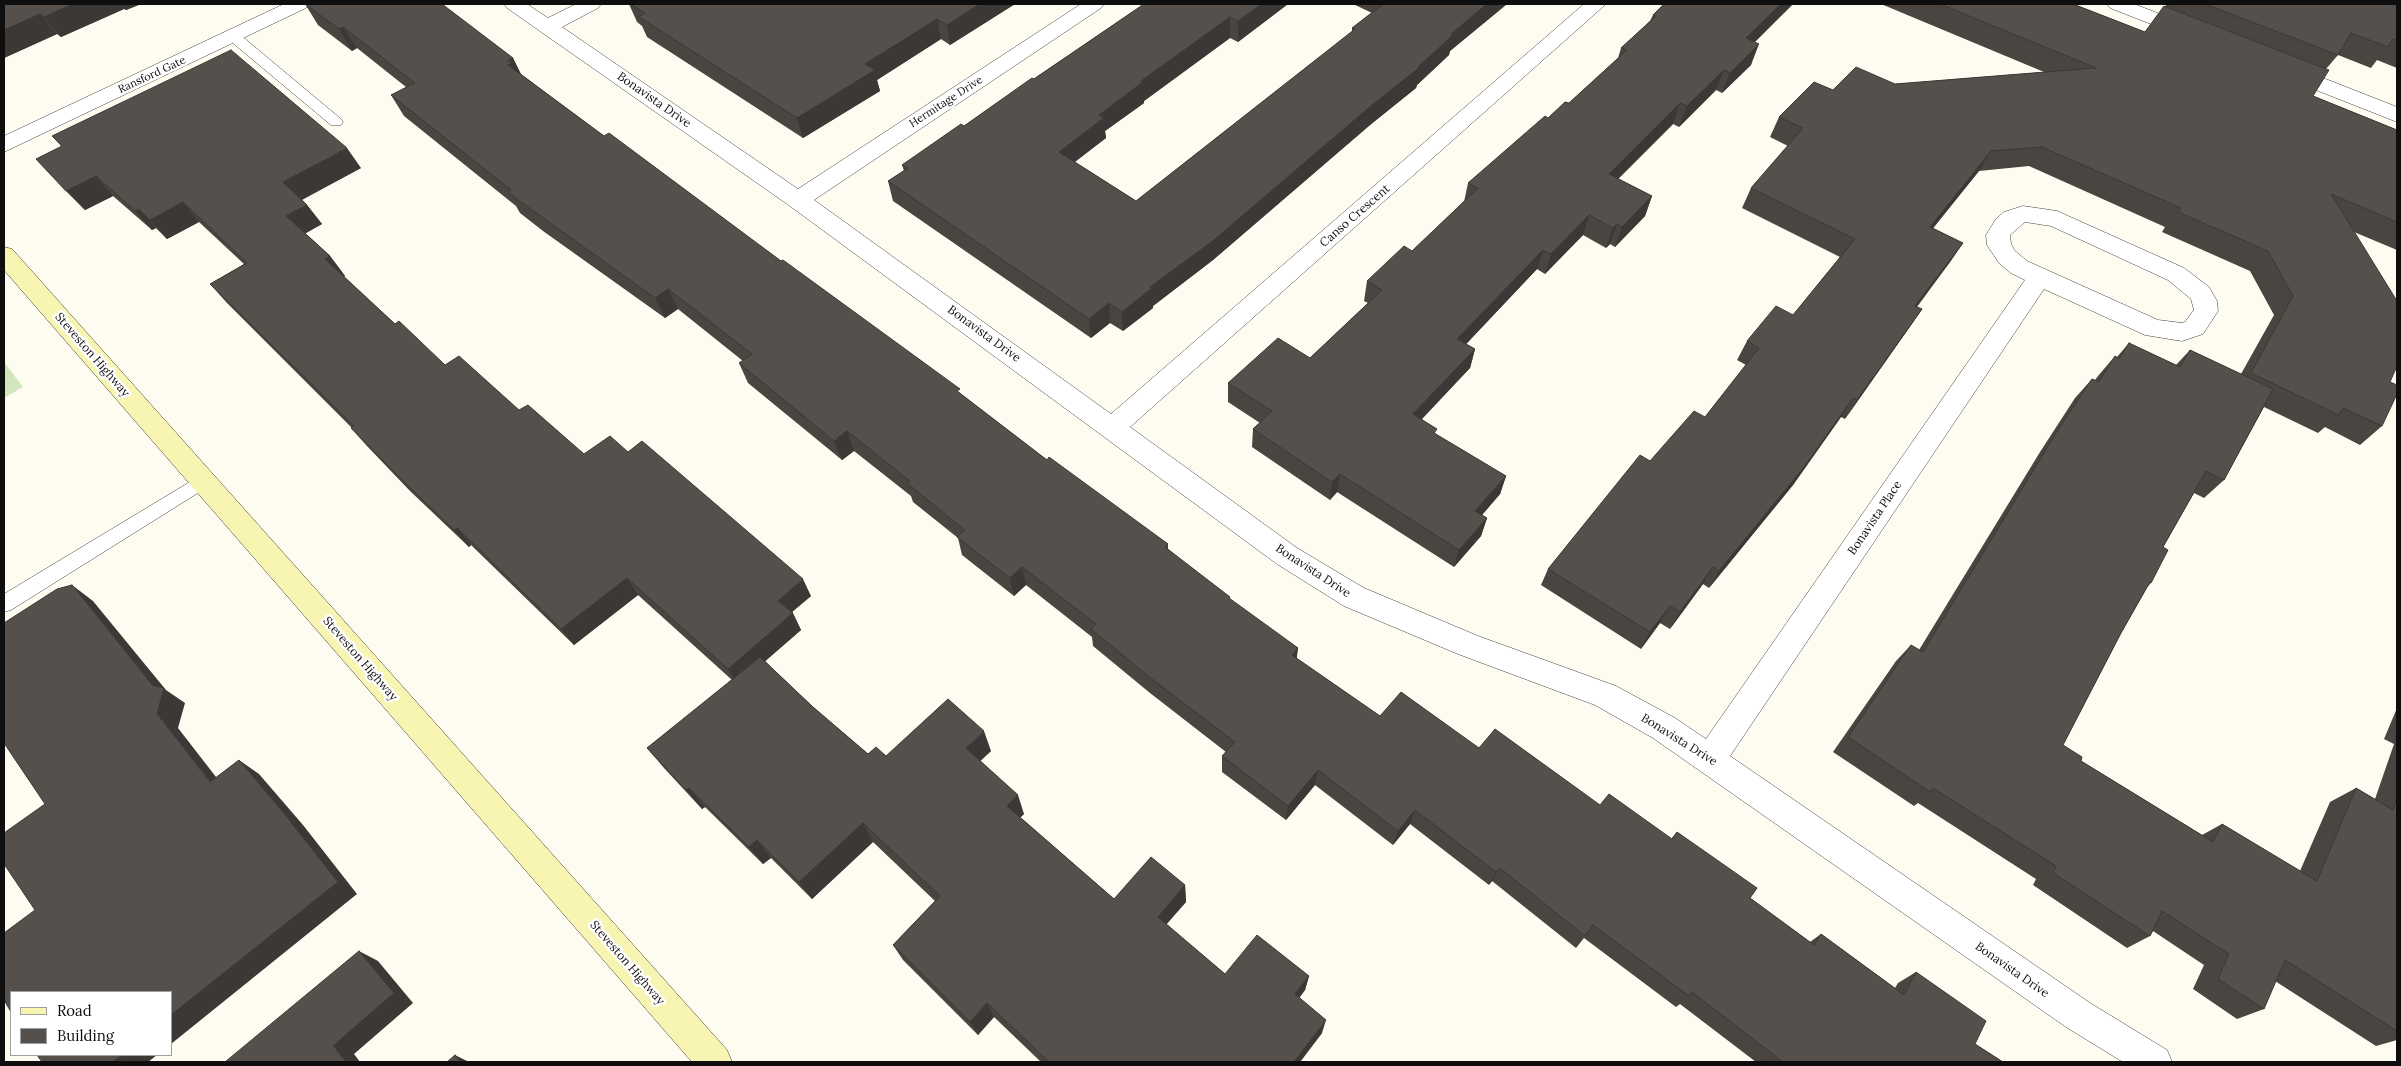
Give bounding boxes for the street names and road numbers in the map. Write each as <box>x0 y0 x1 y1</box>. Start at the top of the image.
street label: Ransford Gate <box>116 54 188 96</box>
street label: Bonavista Drive <box>614 69 694 131</box>
street label: Hermitage Drive <box>907 73 985 131</box>
street label: Canso Crescent <box>1317 182 1393 250</box>
street label: Bonavista Drive <box>945 303 1023 365</box>
street label: Steveston Highway <box>52 310 132 400</box>
street label: Bonavista Place <box>1845 478 1905 558</box>
street label: Bonavista Drive <box>1273 541 1353 601</box>
street label: Steveston Highway <box>320 614 400 704</box>
street label: Bonavista Drive <box>1638 711 1720 769</box>
street label: Steveston Highway <box>587 918 667 1008</box>
street label: Bonavista Drive <box>1972 939 2052 1001</box>

